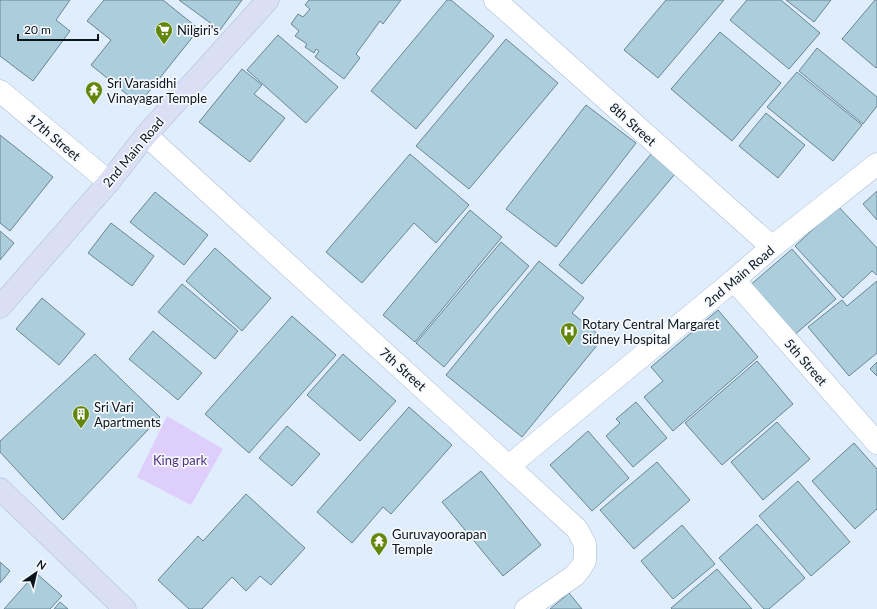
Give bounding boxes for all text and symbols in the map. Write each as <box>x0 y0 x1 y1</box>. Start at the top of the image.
scale bar <box>18 16 98 42</box>
supermarket icon: Nilgiri's <box>154 20 174 45</box>
text: 20 m <box>24 22 51 37</box>
place label: Nilgiri's <box>177 22 219 38</box>
place label: Sri Varasidhi Vinayagar Temple <box>107 75 207 106</box>
temple icon: Sri Varasidhi Vinayagar Temple <box>84 80 104 105</box>
street label: 8th Street <box>606 99 660 149</box>
street label: 17th Street <box>24 110 84 164</box>
street label: 2nd Main Road <box>99 114 167 190</box>
street label: 2nd Main Road <box>701 242 777 310</box>
place label: Rotary Central Margaret Sidney Hospital <box>582 316 720 347</box>
hospital icon: Rotary Central Margaret Sidney Hospital <box>559 321 579 346</box>
street label: 5th Street <box>781 335 831 389</box>
street label: 7th Street <box>376 344 430 394</box>
place label: Sri Vari Apartments <box>94 399 161 430</box>
building icon: Sri Vari Apartments <box>71 404 91 429</box>
park label: King park <box>153 452 207 468</box>
place label: Guruvayoorapan Temple <box>392 526 487 557</box>
temple icon: Guruvayoorapan Temple <box>369 531 389 556</box>
north arrow <box>16 553 56 593</box>
text: N <box>35 557 49 572</box>

